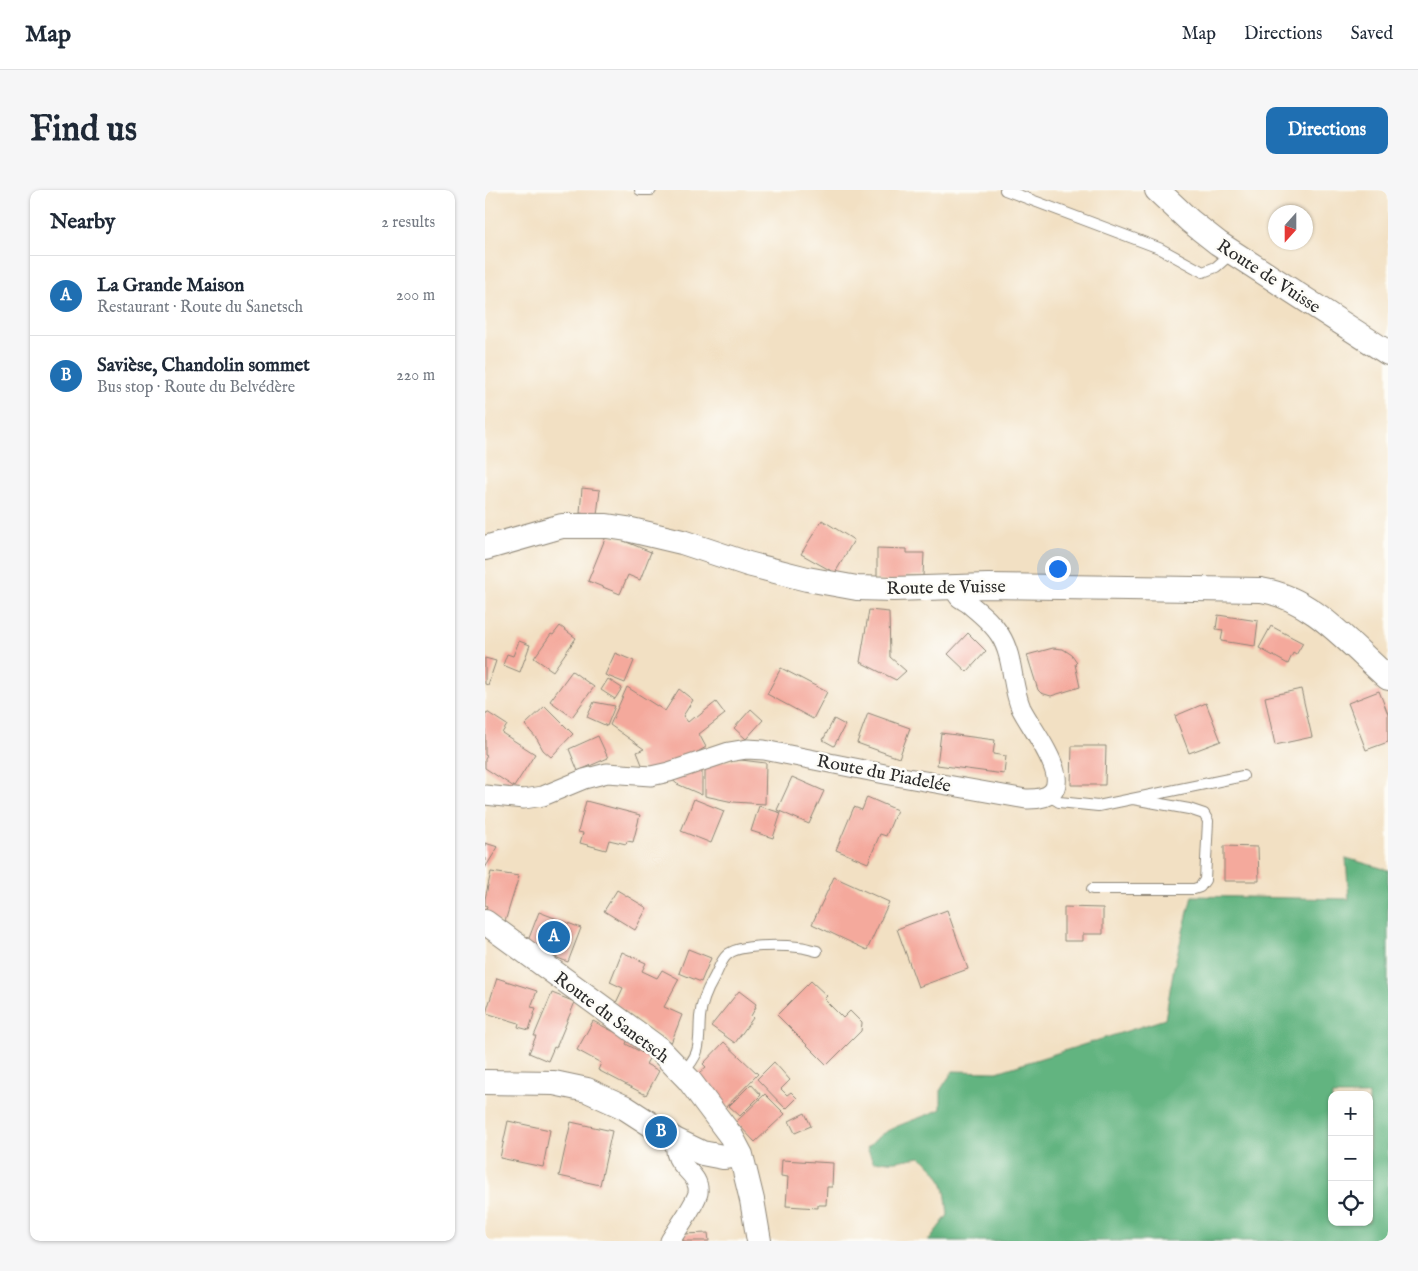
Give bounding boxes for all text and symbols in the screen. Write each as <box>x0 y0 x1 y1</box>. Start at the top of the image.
text: Map <box>25 19 71 50</box>
text: Map <box>1182 23 1216 46</box>
text: Directions <box>1244 23 1322 46</box>
text: Saved <box>1350 23 1393 46</box>
button: Directions <box>1266 107 1388 154</box>
text: Find us <box>30 108 137 153</box>
north arrow <box>1268 205 1313 250</box>
text: Nearby <box>50 209 115 236</box>
text: 2 results <box>381 213 435 233</box>
street label: Route de Vuisse <box>1212 235 1324 319</box>
text: La Grande Maison <box>97 274 244 298</box>
text: A <box>61 286 71 306</box>
text: 200 m <box>396 286 435 306</box>
text: Restaurant · Route du Sanetsch <box>97 298 303 318</box>
text: Savièse, Chandolin sommet <box>97 354 310 378</box>
text: B <box>61 366 71 386</box>
text: 220 m <box>396 366 435 386</box>
text: Bus stop · Route du Belvédère <box>97 378 295 398</box>
your location <box>1045 556 1071 582</box>
street label: Route de Vuisse <box>886 576 1006 601</box>
street label: Route du Piadelée <box>815 750 953 799</box>
pin: A <box>538 918 570 956</box>
street label: Route du Sanetsch <box>549 967 674 1069</box>
map controls <box>1328 1091 1373 1226</box>
button: + <box>1328 1091 1373 1136</box>
pin: B <box>645 1113 677 1151</box>
button: − <box>1328 1136 1373 1181</box>
button: locate <box>1328 1181 1373 1226</box>

